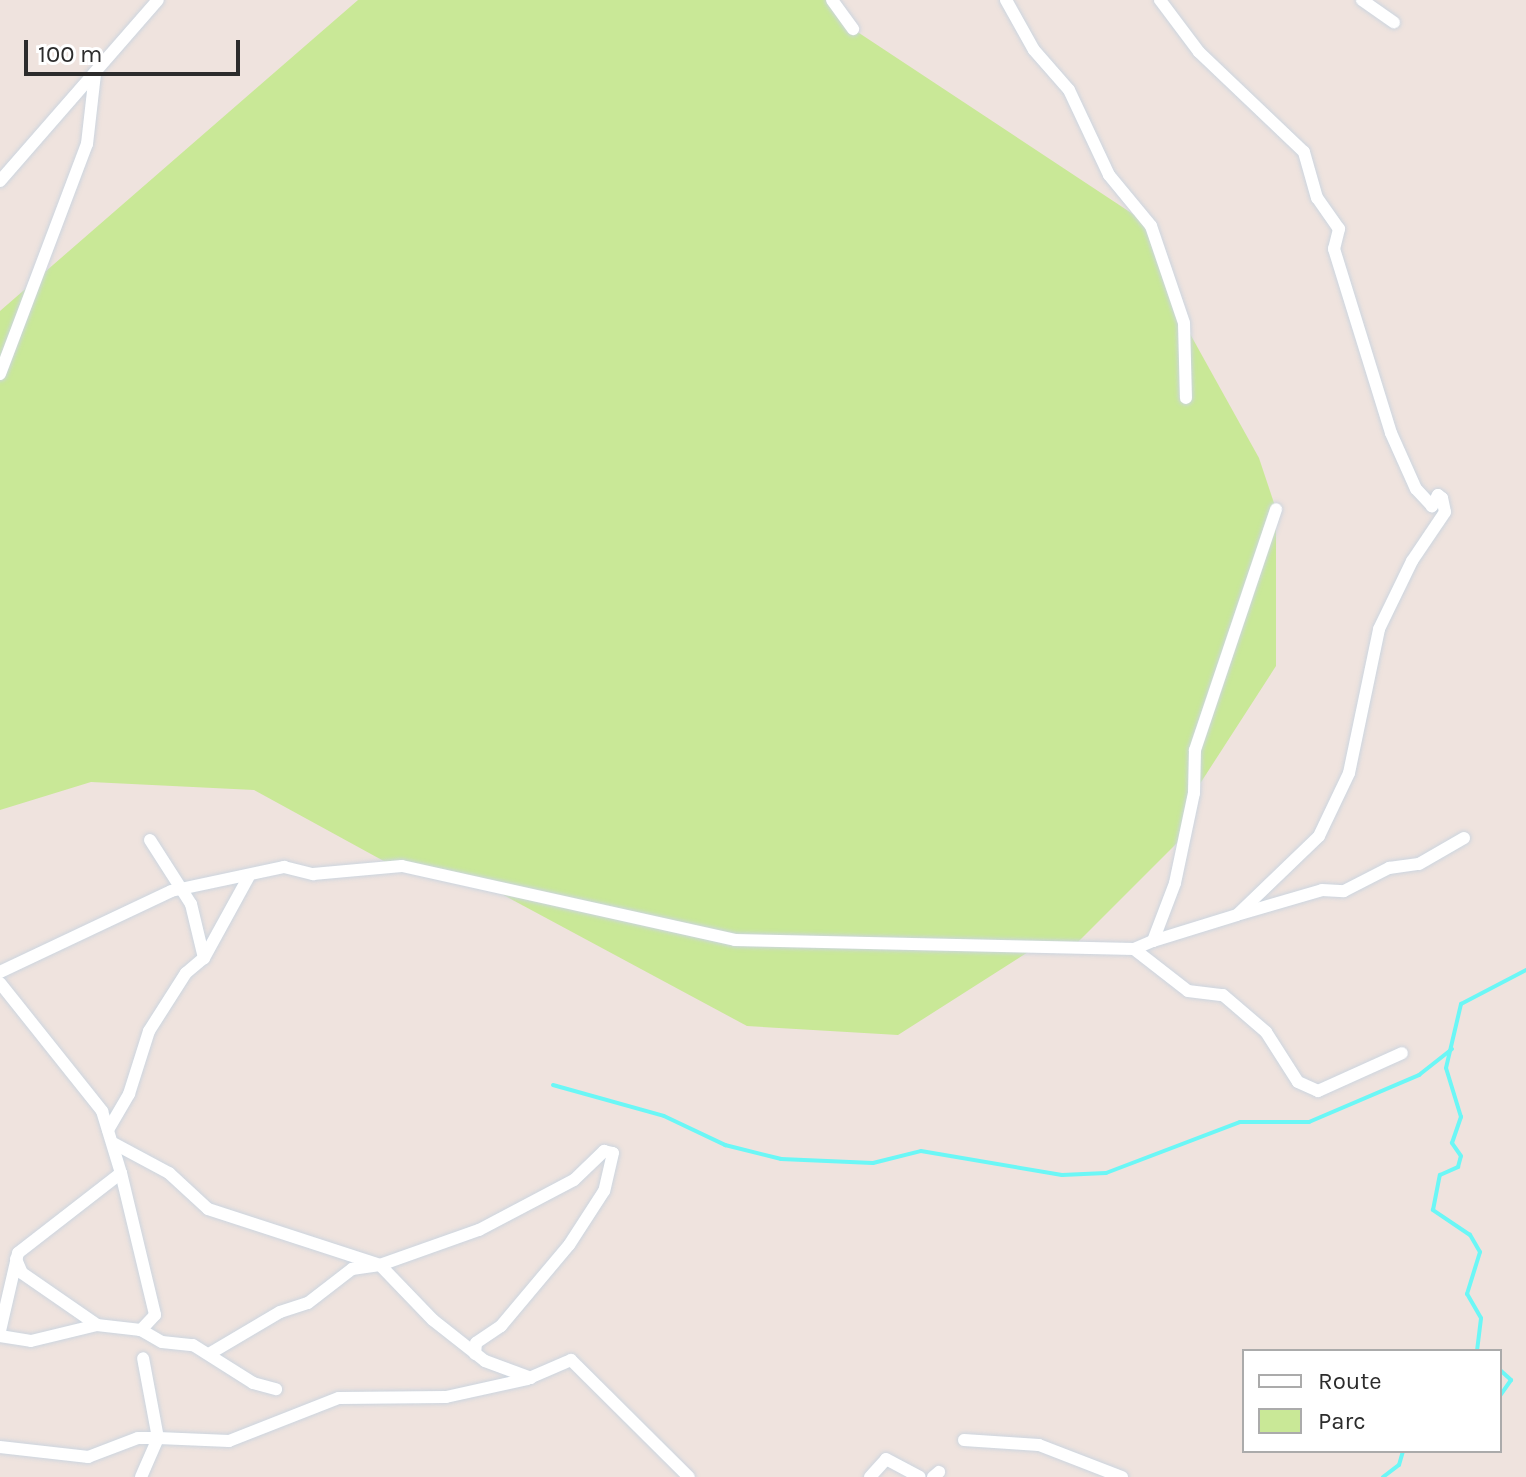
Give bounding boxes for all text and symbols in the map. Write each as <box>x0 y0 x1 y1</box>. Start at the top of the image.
scale bar <box>28 24 244 74</box>
text: 100 m <box>38 40 103 68</box>
legend <box>1242 1349 1502 1453</box>
text: Route <box>1318 1367 1382 1395</box>
text: Parc <box>1318 1407 1366 1435</box>

